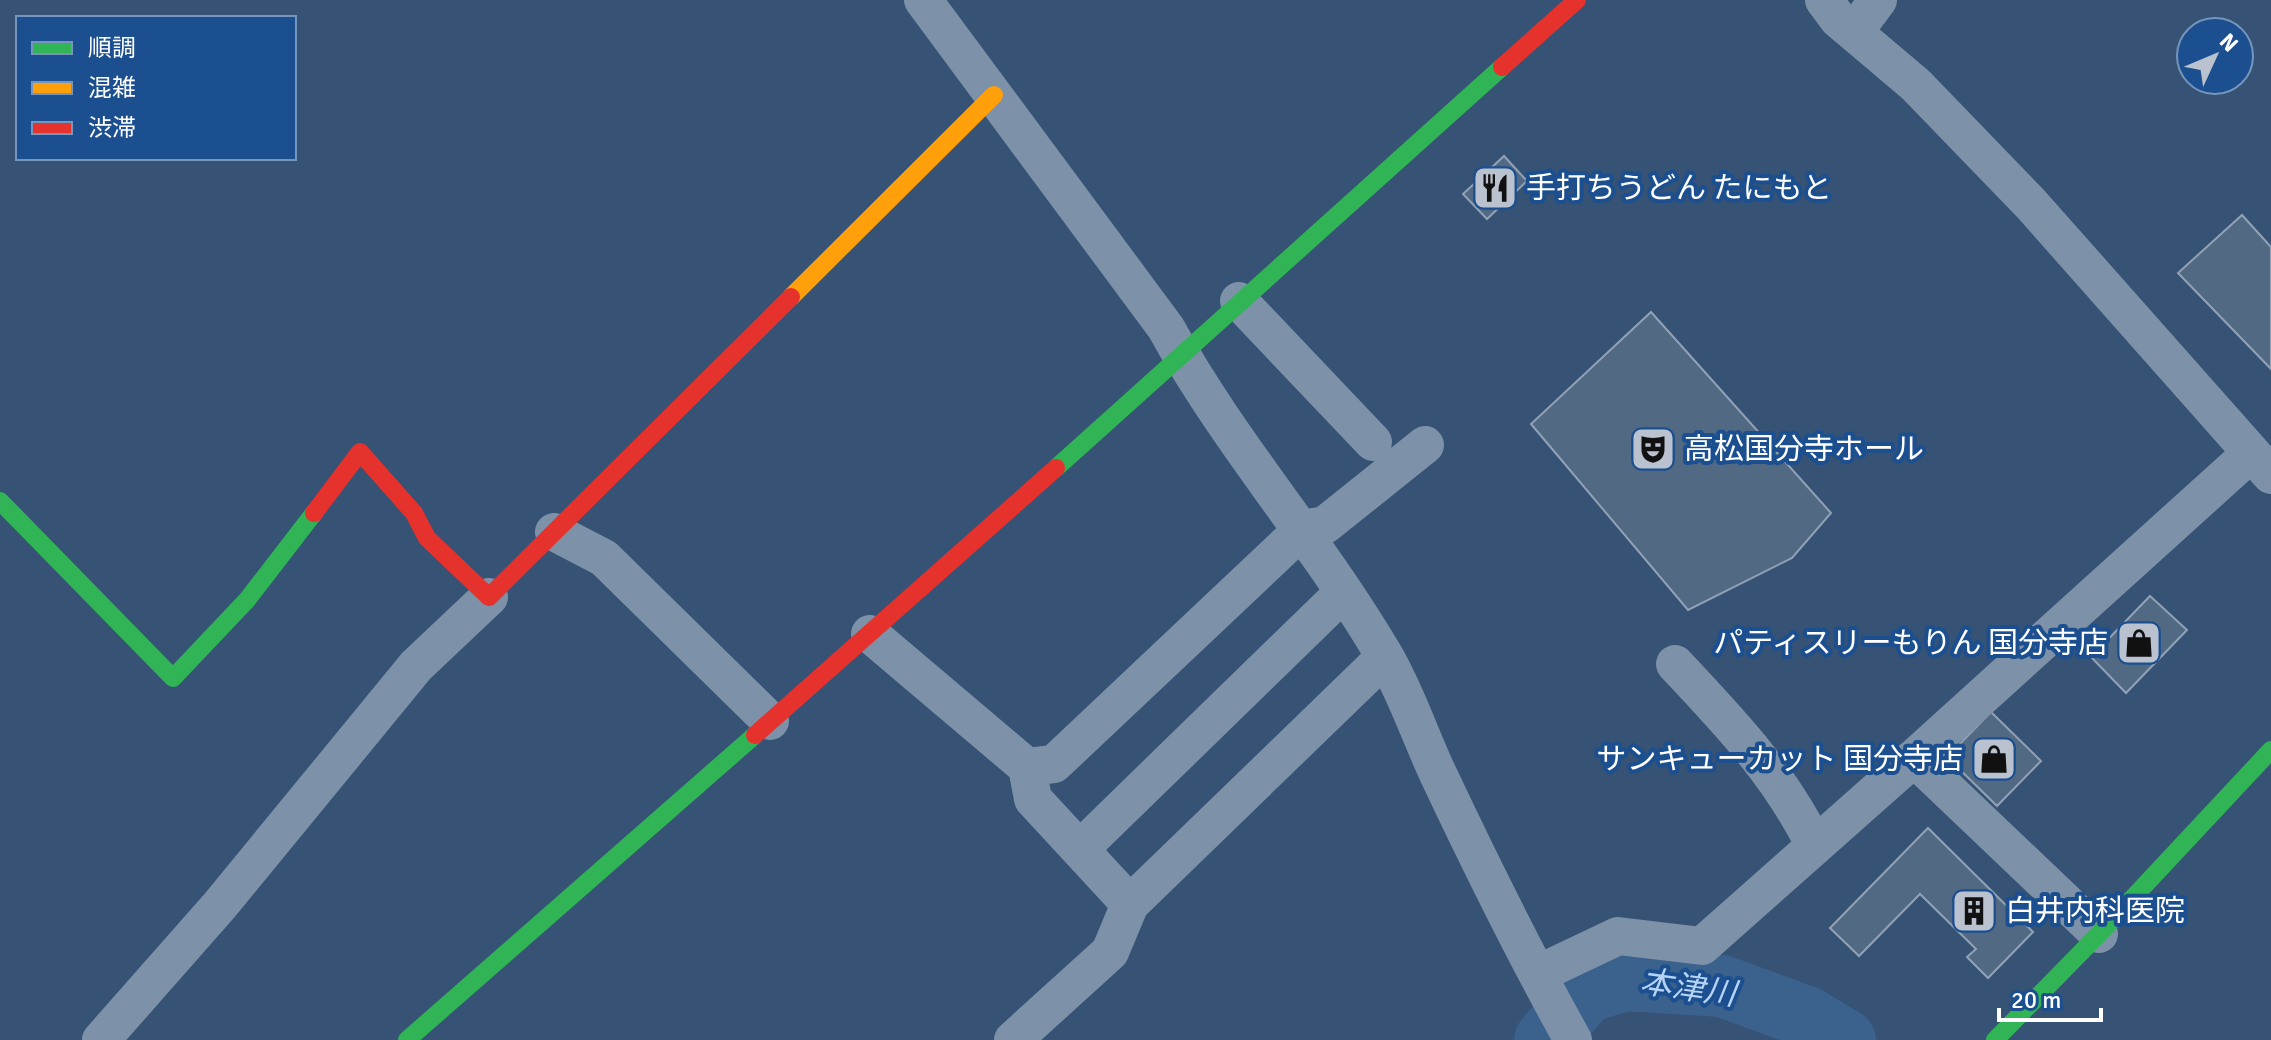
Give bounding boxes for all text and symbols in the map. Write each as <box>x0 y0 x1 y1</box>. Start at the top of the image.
legend <box>16 16 296 160</box>
north arrow <box>2175 16 2255 96</box>
text: N <box>2214 28 2244 57</box>
text: 順調 <box>88 33 136 63</box>
text: 混雑 <box>88 73 136 103</box>
text: 渋滞 <box>88 113 136 143</box>
restaurant icon: 手打ちうどん たにもと <box>1471 164 1519 212</box>
place label: 手打ちうどん たにもと <box>1526 170 1832 207</box>
theatre icon: 高松国分寺ホール <box>1629 425 1677 473</box>
place label: 高松国分寺ホール <box>1684 431 1924 468</box>
shop icon: パティスリーもりん 国分寺店 <box>2115 619 2163 667</box>
place label: パティスリーもりん 国分寺店 <box>1713 625 2108 662</box>
shop icon: サンキューカット 国分寺店 <box>1970 735 2018 783</box>
place label: サンキューカット 国分寺店 <box>1596 741 1963 778</box>
building icon: 白井内科医院 <box>1950 887 1998 935</box>
place label: 白井内科医院 <box>2005 893 2185 930</box>
water label: 本津川 <box>1638 962 1741 1014</box>
scale bar <box>1999 972 2101 1022</box>
text: 20 m <box>2011 985 2061 1015</box>

